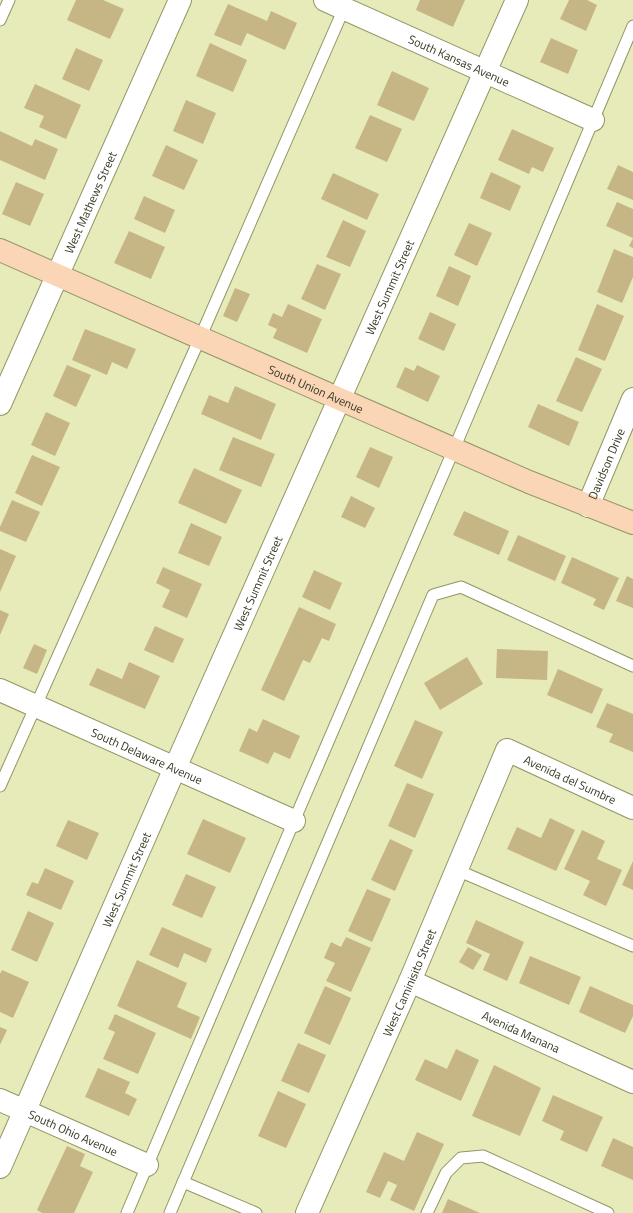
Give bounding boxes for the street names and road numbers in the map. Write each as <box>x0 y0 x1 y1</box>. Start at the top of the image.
street label: South Kansas Avenue <box>405 29 513 91</box>
street label: West Mathews Street <box>59 147 121 256</box>
street label: West Summit Street <box>360 236 419 338</box>
street label: South Union Avenue <box>265 359 367 418</box>
street label: Davidson Drive <box>582 425 629 502</box>
street label: West Summit Street <box>228 532 287 634</box>
street label: South Delaware Avenue <box>88 722 206 789</box>
street label: Avenida del Sumbre <box>521 750 620 809</box>
street label: West Summit Street <box>97 828 156 930</box>
street label: West Caminisito Street <box>377 925 441 1039</box>
street label: Avenida Manana <box>479 1005 563 1057</box>
street label: South Ohio Avenue <box>25 1104 121 1160</box>

